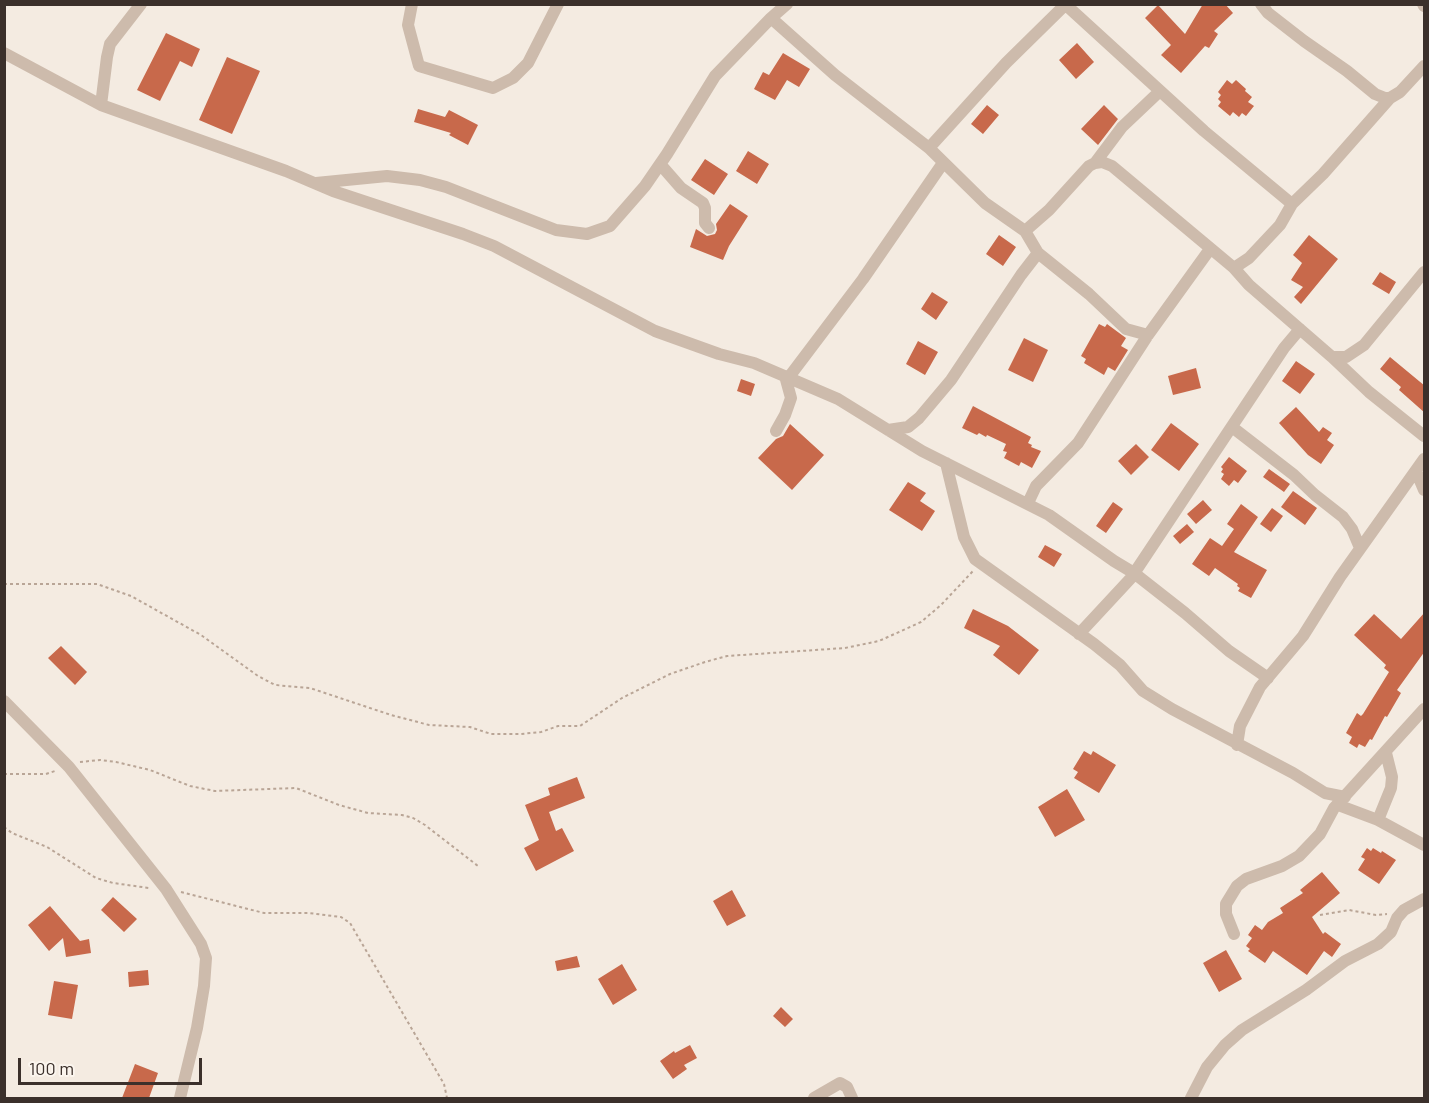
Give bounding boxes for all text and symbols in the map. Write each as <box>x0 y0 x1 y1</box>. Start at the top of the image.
scale bar <box>21 1046 206 1084</box>
text: 100 m <box>29 1057 74 1079</box>

